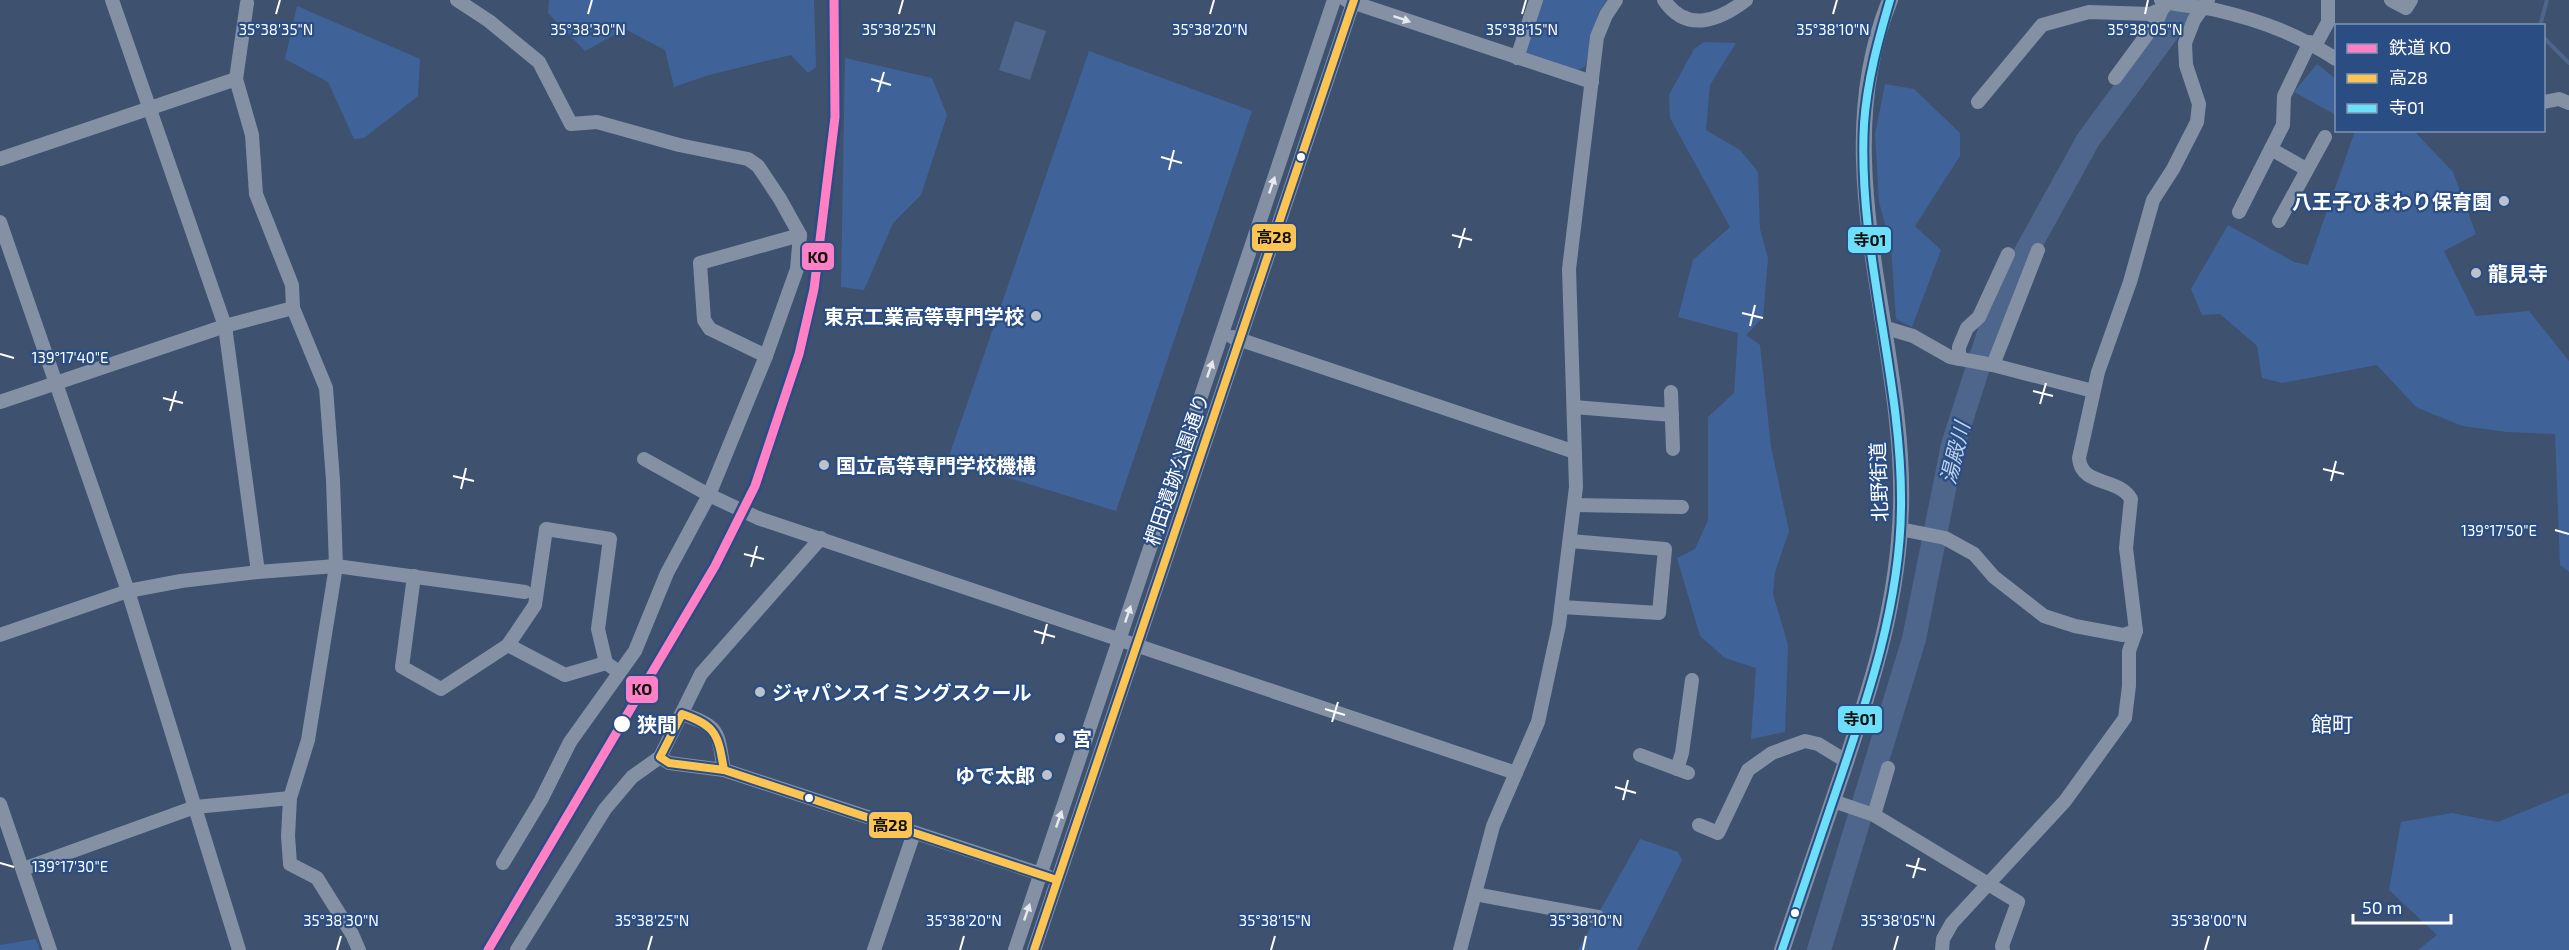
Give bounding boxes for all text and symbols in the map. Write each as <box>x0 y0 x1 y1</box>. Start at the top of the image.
one-way arrow <box>1393 14 1411 24</box>
text: 35°38'35"N <box>239 20 313 38</box>
text: 35°38'30"N <box>550 20 626 38</box>
text: 35°38'25"N <box>862 20 936 38</box>
text: 35°38'20"N <box>1172 20 1248 38</box>
text: 35°38'15"N <box>1486 20 1558 38</box>
text: 35°38'10"N <box>1796 20 1870 38</box>
text: 35°38'05"N <box>2107 20 2183 38</box>
legend <box>2335 24 2545 132</box>
text: 鉄道 KO <box>2389 36 2451 58</box>
text: 高28 <box>2389 66 2428 88</box>
text: 寺01 <box>2389 96 2425 118</box>
unlabelled marker <box>1295 151 1307 163</box>
one-way arrow <box>1268 176 1277 194</box>
place label: 八王子ひまわり保育園 <box>2292 189 2492 213</box>
marker: 八王子ひまわり保育園 <box>2497 194 2511 208</box>
line badge: 高28 <box>1251 223 1297 252</box>
line badge: 寺01 <box>1847 226 1892 254</box>
text: 高28 <box>1256 227 1292 246</box>
text: 寺01 <box>1853 230 1887 249</box>
line badge: KO <box>801 242 835 271</box>
text: KO <box>808 247 828 266</box>
place label: 龍見寺 <box>2488 261 2548 285</box>
marker: 龍見寺 <box>2469 266 2483 280</box>
place label: 東京工業高等専門学校 <box>824 304 1024 328</box>
marker: 東京工業高等専門学校 <box>1029 309 1043 323</box>
text: 139°17'40"E <box>32 348 108 366</box>
one-way arrow <box>1205 360 1215 378</box>
street label: 椚田遺跡公園通り <box>1139 389 1213 549</box>
water label: 湯殿川 <box>1934 417 1974 487</box>
street label: 北野街道 <box>1865 442 1891 522</box>
place label: 国立高等専門学校機構 <box>836 453 1036 477</box>
marker: 国立高等専門学校機構 <box>817 458 831 472</box>
text: 139°17'50"E <box>2461 521 2537 539</box>
one-way arrow <box>1123 605 1133 623</box>
line badge: KO <box>625 675 659 704</box>
text: KO <box>632 679 652 698</box>
place label: ジャパンスイミングスクール <box>772 680 1032 704</box>
marker: ジャパンスイミングスクール <box>753 685 767 699</box>
line badge: 寺01 <box>1837 705 1883 734</box>
text: 寺01 <box>1843 709 1877 728</box>
district label: 館町 <box>2311 711 2353 736</box>
place label: 狭間 <box>637 712 677 736</box>
marker: 狭間 <box>612 714 632 734</box>
place label: 宮 <box>1072 726 1092 750</box>
marker: 宮 <box>1053 731 1067 745</box>
place label: ゆで太郎 <box>955 763 1035 787</box>
marker: ゆで太郎 <box>1040 768 1054 782</box>
unlabelled marker <box>803 792 815 804</box>
one-way arrow <box>1054 810 1064 828</box>
line badge: 高28 <box>868 811 913 839</box>
text: 高28 <box>872 815 908 834</box>
text: 139°17'30"E <box>32 857 108 875</box>
scale bar <box>2353 887 2450 925</box>
text: 50 m <box>2362 896 2402 918</box>
one-way arrow <box>1023 903 1033 921</box>
unlabelled marker <box>1789 907 1801 919</box>
text: 35°38'30"N <box>303 911 379 929</box>
text: 35°38'25"N <box>615 911 689 929</box>
text: 35°38'20"N <box>926 911 1002 929</box>
text: 35°38'15"N <box>1239 911 1311 929</box>
text: 35°38'10"N <box>1549 911 1623 929</box>
text: 35°38'05"N <box>1860 911 1936 929</box>
text: 35°38'00"N <box>2171 911 2247 929</box>

